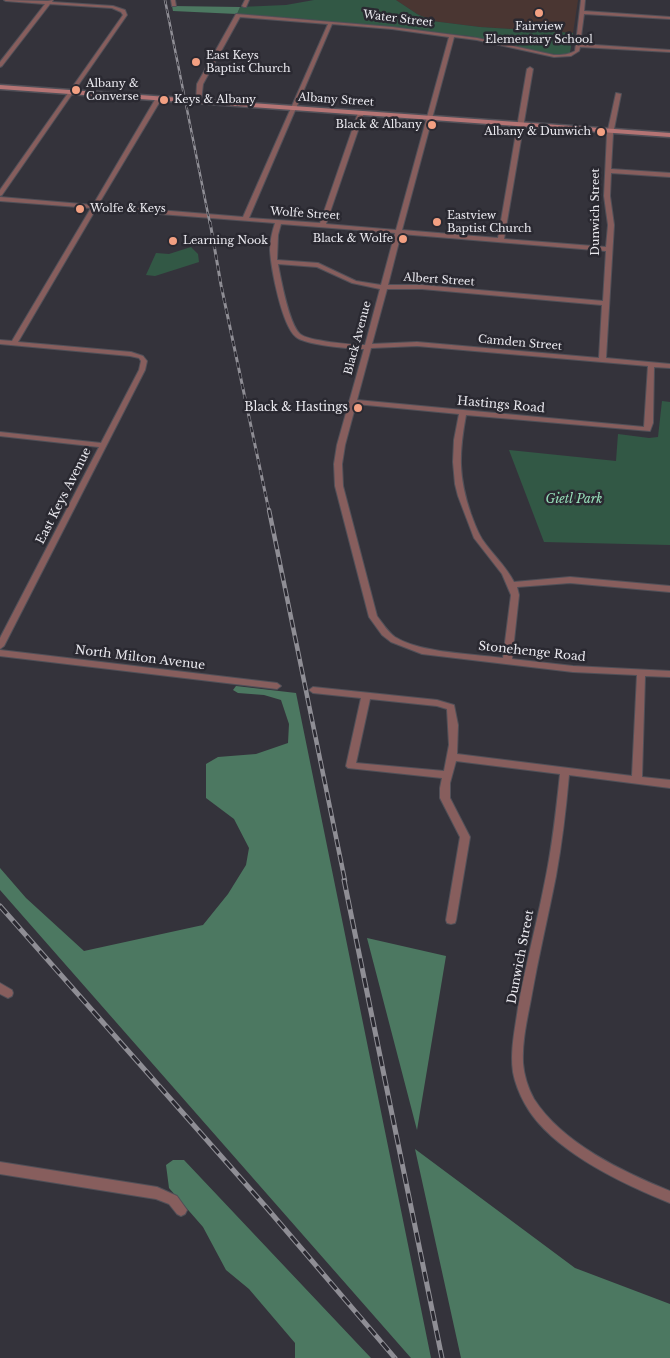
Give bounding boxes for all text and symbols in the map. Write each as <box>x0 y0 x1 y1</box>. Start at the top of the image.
marker: Fairview Elementary School <box>533 7 545 19</box>
street label: Water Street <box>362 8 434 30</box>
place label: Fairview Elementary School <box>485 20 593 46</box>
place label: East Keys Baptist Church <box>206 49 291 75</box>
marker: East Keys Baptist Church <box>190 56 202 68</box>
place label: Albany & Converse <box>86 77 139 103</box>
marker: Albany & Converse <box>70 84 82 96</box>
street label: Albany Street <box>298 91 374 109</box>
place label: Keys & Albany <box>174 93 256 107</box>
marker: Keys & Albany <box>158 94 170 106</box>
place label: Black & Albany <box>336 118 422 132</box>
marker: Black & Albany <box>426 119 438 131</box>
place label: Albany & Dunwich <box>484 125 591 139</box>
marker: Albany & Dunwich <box>595 126 607 138</box>
street label: Dunwich Street <box>589 168 603 256</box>
place label: Wolfe & Keys <box>90 202 166 216</box>
marker: Wolfe & Keys <box>74 203 86 215</box>
street label: Wolfe Street <box>270 205 340 223</box>
place label: Eastview Baptist Church <box>447 209 532 235</box>
marker: Eastview Baptist Church <box>431 216 443 228</box>
place label: Black & Wolfe <box>313 232 393 246</box>
marker: Black & Wolfe <box>397 233 409 245</box>
place label: Learning Nook <box>183 234 268 248</box>
marker: Learning Nook <box>167 235 179 247</box>
street label: Albert Street <box>403 271 475 289</box>
street label: Black Avenue <box>342 300 374 376</box>
street label: Camden Street <box>477 333 563 353</box>
street label: Hastings Road <box>456 394 546 416</box>
place label: Black & Hastings <box>244 401 348 415</box>
marker: Black & Hastings <box>352 402 364 414</box>
street label: East Keys Avenue <box>33 445 95 547</box>
park label: Gietl Park <box>546 493 602 507</box>
street label: Stonehenge Road <box>478 639 586 665</box>
street label: North Milton Avenue <box>74 643 206 673</box>
street label: Dunwich Street <box>505 909 537 1005</box>

